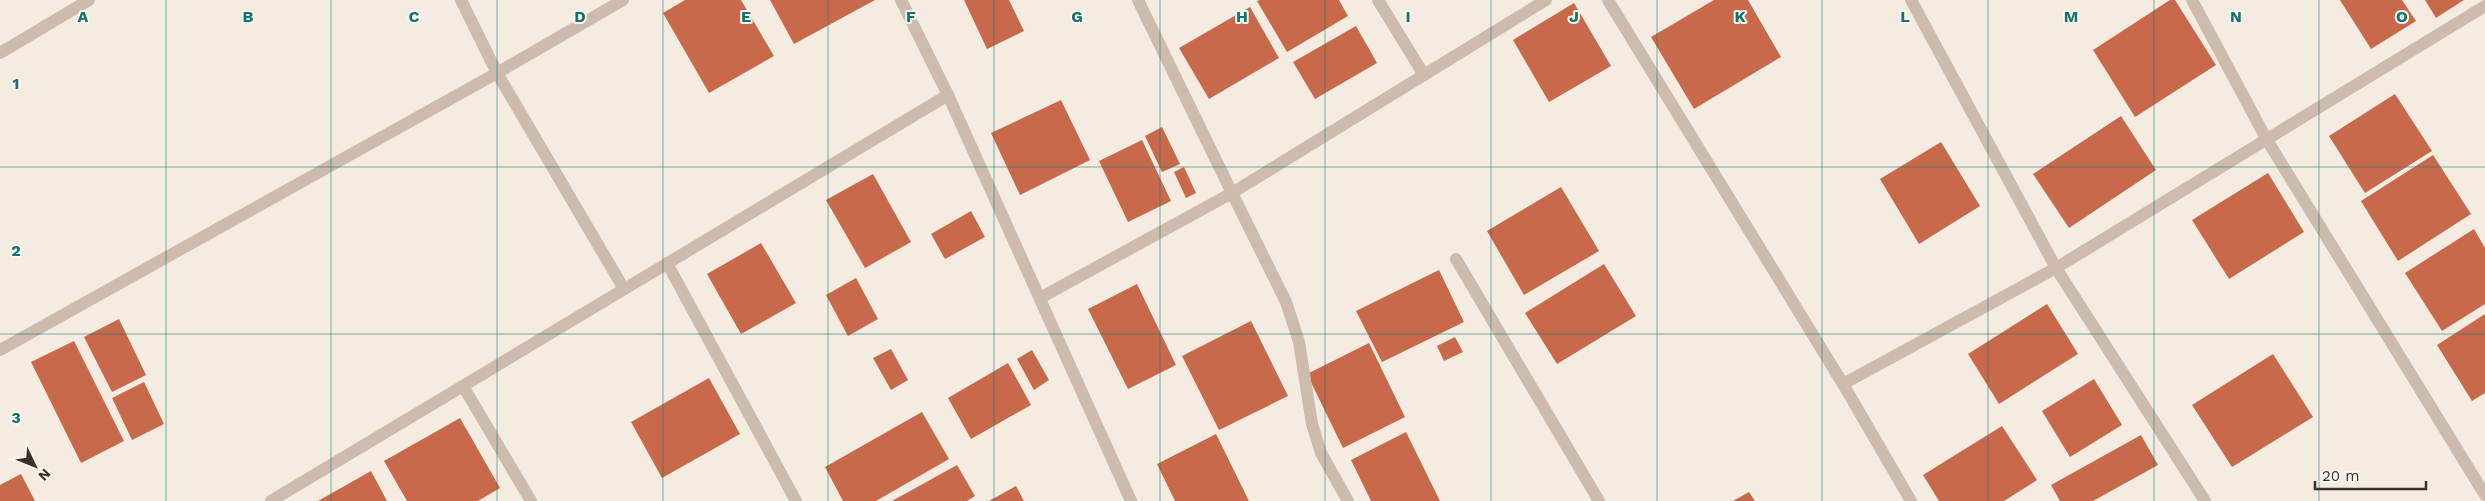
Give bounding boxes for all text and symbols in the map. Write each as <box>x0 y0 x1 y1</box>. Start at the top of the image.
text: A <box>78 7 89 26</box>
text: B <box>243 7 254 26</box>
text: C <box>409 7 420 26</box>
text: D <box>574 7 586 26</box>
text: E <box>741 7 751 26</box>
text: F <box>906 7 916 26</box>
text: G <box>1071 7 1083 26</box>
text: H <box>1236 7 1248 26</box>
text: I <box>1405 7 1411 26</box>
text: J <box>1569 7 1579 26</box>
text: K <box>1734 7 1746 26</box>
text: L <box>1900 7 1910 26</box>
text: M <box>2064 7 2078 26</box>
text: N <box>2230 7 2242 26</box>
text: O <box>2396 7 2408 26</box>
text: 1 <box>13 74 19 93</box>
text: 2 <box>11 241 21 260</box>
text: 3 <box>11 408 21 427</box>
north arrow <box>10 441 60 491</box>
scale bar <box>2315 458 2426 490</box>
text: N <box>35 466 54 484</box>
text: 20 m <box>2322 467 2360 485</box>

